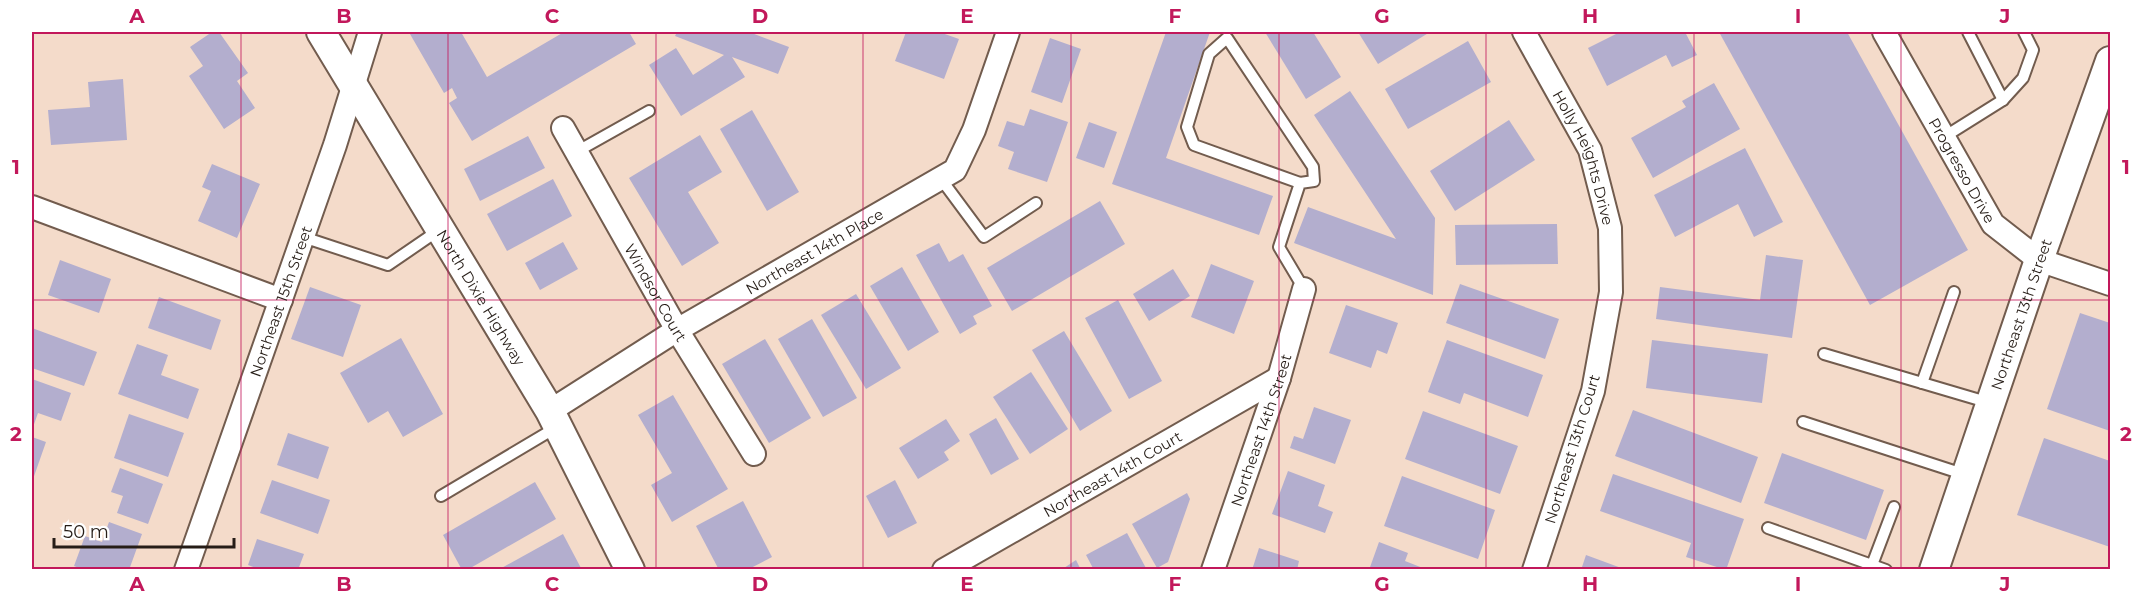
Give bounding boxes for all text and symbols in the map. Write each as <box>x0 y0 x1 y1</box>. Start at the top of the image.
text: A <box>128 4 145 28</box>
text: B <box>336 4 352 28</box>
text: C <box>545 4 560 28</box>
text: D <box>752 4 768 28</box>
text: E <box>960 4 974 28</box>
text: F <box>1169 4 1182 28</box>
text: G <box>1374 4 1390 28</box>
text: H <box>1582 4 1598 28</box>
text: I <box>1795 4 1801 28</box>
text: J <box>1999 4 2010 28</box>
street label: Holly Heights Drive <box>1549 87 1618 227</box>
street label: Progresso Drive <box>1925 114 2000 226</box>
text: 1 <box>12 155 20 179</box>
text: 1 <box>2122 155 2130 179</box>
street label: Northeast 14th Place <box>742 204 886 298</box>
street label: Northeast 15th Street <box>245 223 315 379</box>
street label: North Dixie Highway <box>433 226 530 370</box>
street label: Northeast 13th Street <box>1986 236 2055 392</box>
street label: Windsor Court <box>621 240 691 345</box>
street label: Northeast 14th Street <box>1226 351 1295 509</box>
street label: Northeast 13th Court <box>1540 372 1604 526</box>
text: 2 <box>10 422 22 446</box>
text: 2 <box>2120 422 2132 446</box>
street label: Northeast 14th Court <box>1040 426 1185 521</box>
scale bar <box>54 511 234 549</box>
text: 50 m <box>63 521 109 543</box>
text: A <box>128 572 145 596</box>
text: B <box>336 572 352 596</box>
text: C <box>545 572 560 596</box>
text: D <box>752 572 768 596</box>
text: E <box>960 572 974 596</box>
text: F <box>1169 572 1182 596</box>
text: G <box>1374 572 1390 596</box>
text: H <box>1582 572 1598 596</box>
text: I <box>1795 572 1801 596</box>
text: J <box>1999 572 2010 596</box>

